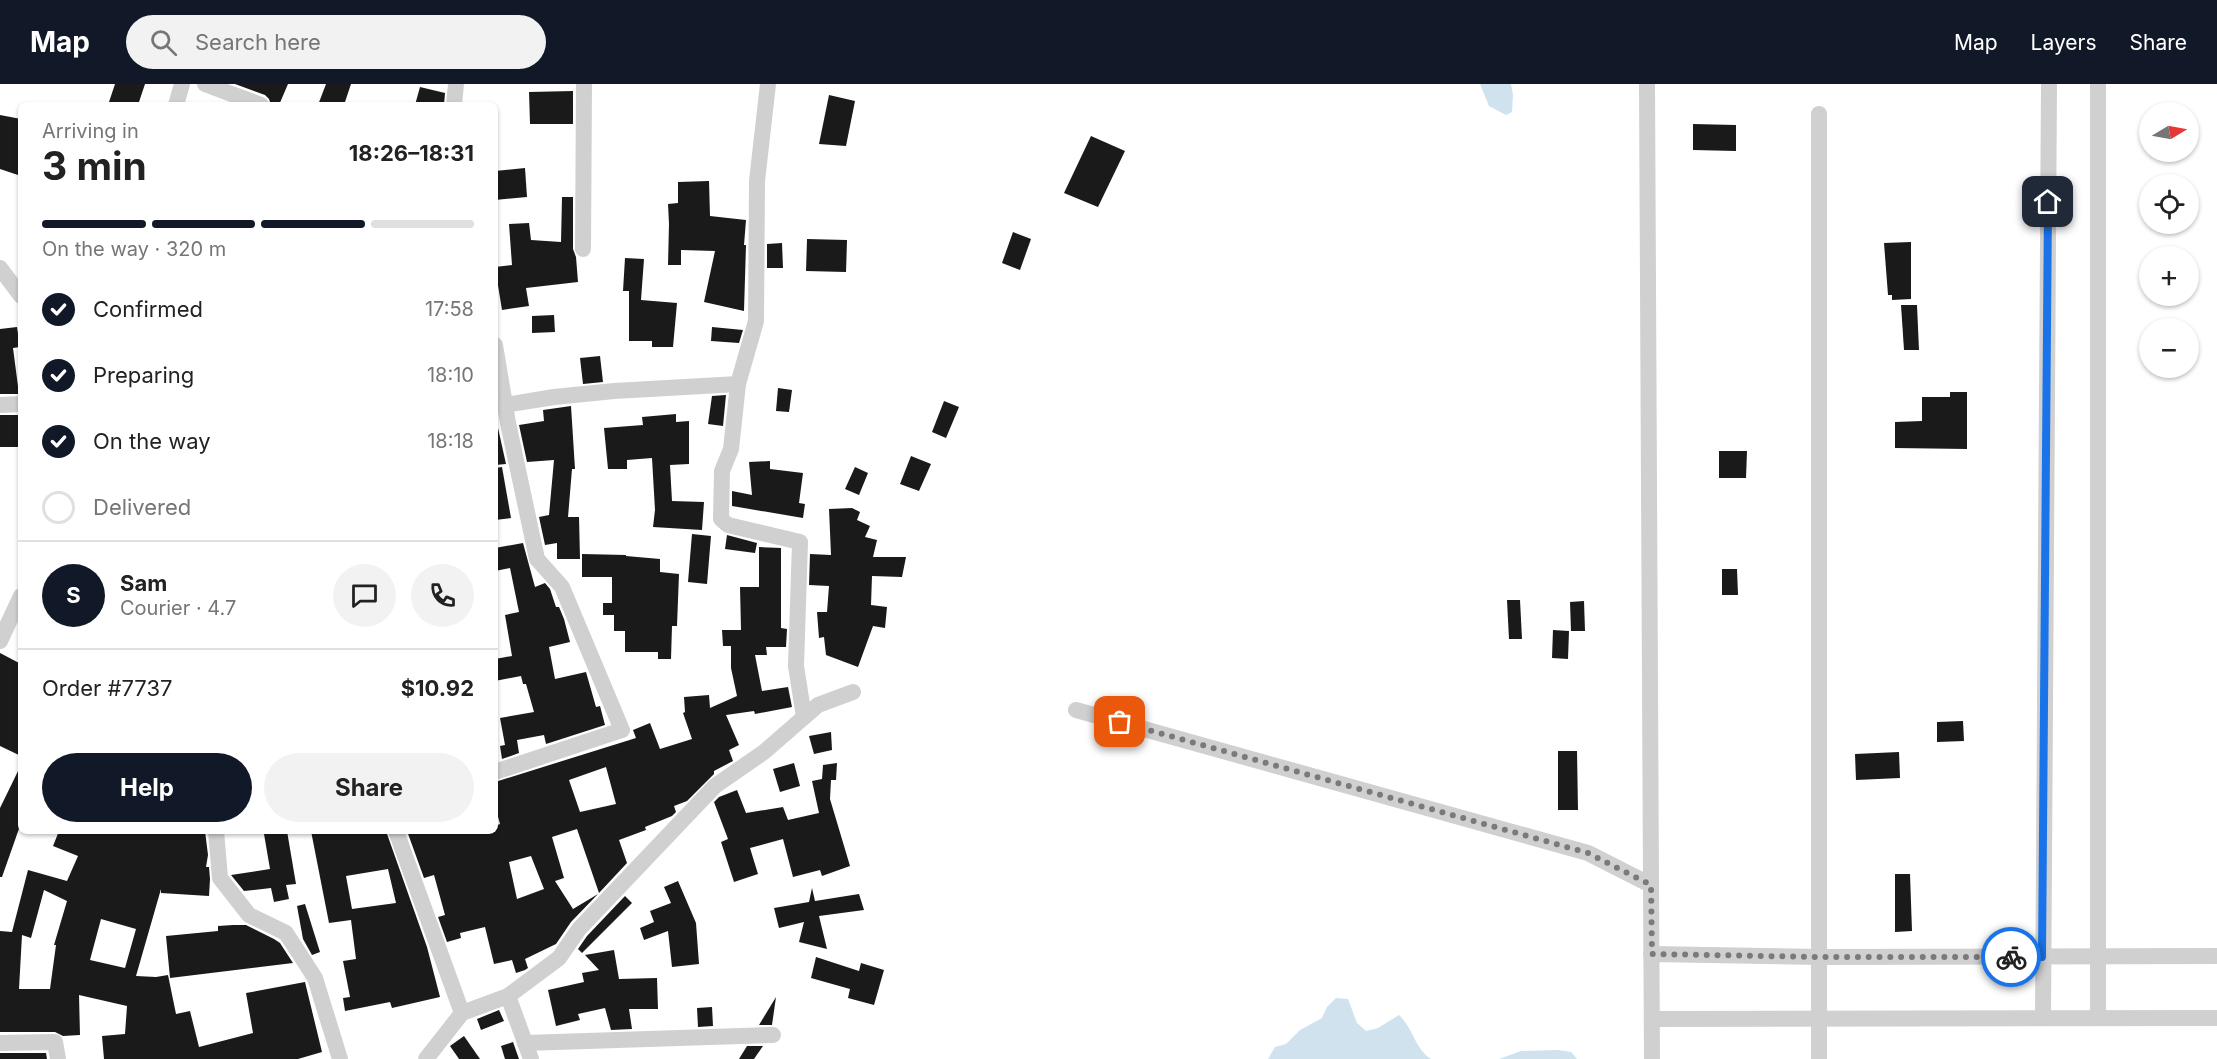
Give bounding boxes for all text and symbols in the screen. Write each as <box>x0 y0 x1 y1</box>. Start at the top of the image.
search box <box>126 15 546 69</box>
text: Map <box>30 25 90 59</box>
icon: search <box>147 26 180 59</box>
text: Search here <box>195 29 321 55</box>
text: Map <box>1954 30 1998 55</box>
text: Layers <box>2031 30 2097 55</box>
text: Share <box>2130 30 2187 55</box>
north arrow <box>2139 102 2199 162</box>
map controls <box>2139 102 2199 378</box>
text: Arriving in <box>42 119 139 143</box>
text: 18:26–18:31 <box>349 140 474 166</box>
text: 3 min <box>42 142 147 189</box>
button: locate <box>2139 174 2199 234</box>
pin <box>2022 176 2073 227</box>
icon: home <box>2031 185 2064 218</box>
text: On the way · 320 m <box>42 237 226 261</box>
button: + <box>2139 246 2199 306</box>
icon: check <box>42 293 75 326</box>
text: Confirmed <box>93 296 203 322</box>
text: 17:58 <box>425 297 474 321</box>
button: − <box>2139 318 2199 378</box>
icon: check <box>42 359 75 392</box>
text: Preparing <box>93 362 194 388</box>
text: 18:10 <box>427 363 474 387</box>
icon: check <box>42 425 75 458</box>
text: On the way <box>93 428 211 454</box>
text: 18:18 <box>427 429 474 453</box>
text: Delivered <box>93 494 191 520</box>
button: chat <box>333 564 396 627</box>
button: phone <box>411 564 474 627</box>
text: Sam <box>120 570 167 596</box>
text: S <box>66 582 81 608</box>
text: Courier · 4.7 <box>120 596 236 620</box>
text: Order #7737 <box>42 675 172 701</box>
text: $10.92 <box>401 675 474 701</box>
pin <box>1094 696 1145 747</box>
icon: bag <box>1103 705 1136 738</box>
button: Help <box>42 753 252 822</box>
button: Share <box>264 753 474 822</box>
courier <box>1981 927 2041 987</box>
icon: bike <box>1995 941 2028 974</box>

